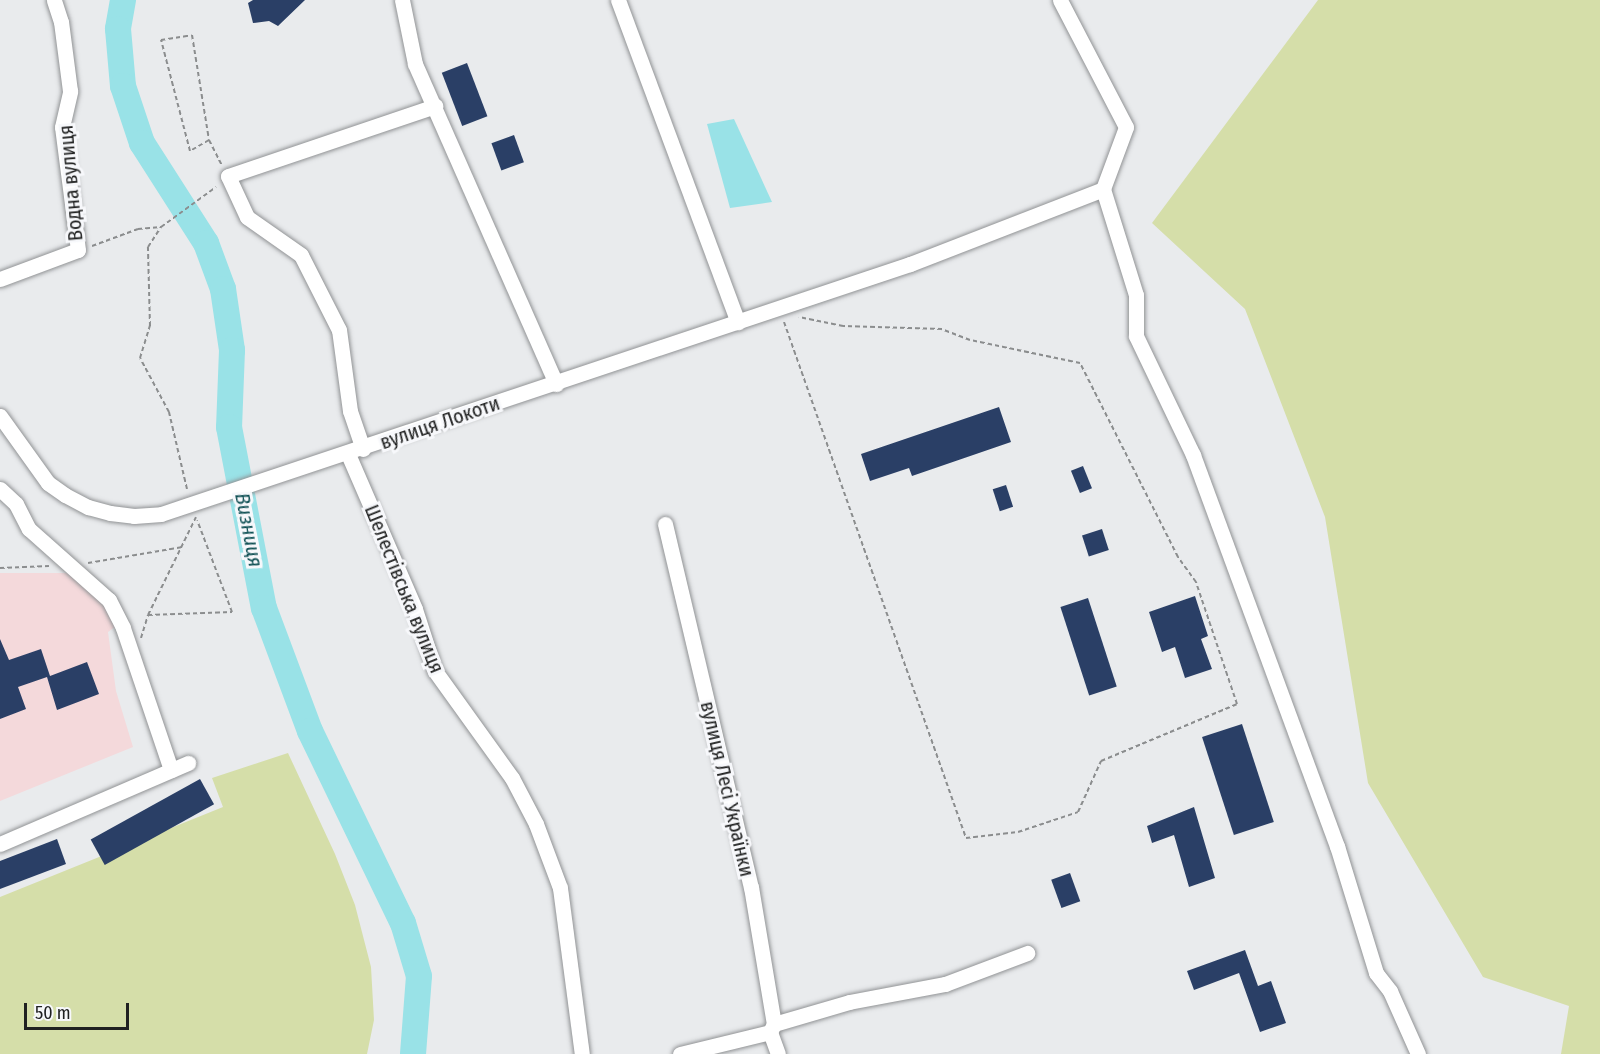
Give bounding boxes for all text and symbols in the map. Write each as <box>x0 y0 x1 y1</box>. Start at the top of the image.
street label: Водна вулиця <box>54 124 88 242</box>
street label: вулиця Локоти <box>377 391 503 455</box>
water label: Визниця <box>229 491 269 569</box>
street label: Шелестівська вулиця <box>359 501 449 677</box>
street label: вулиця Лесі Українки <box>695 699 759 879</box>
scale bar <box>27 991 132 1029</box>
text: 50 m <box>35 1002 71 1024</box>

